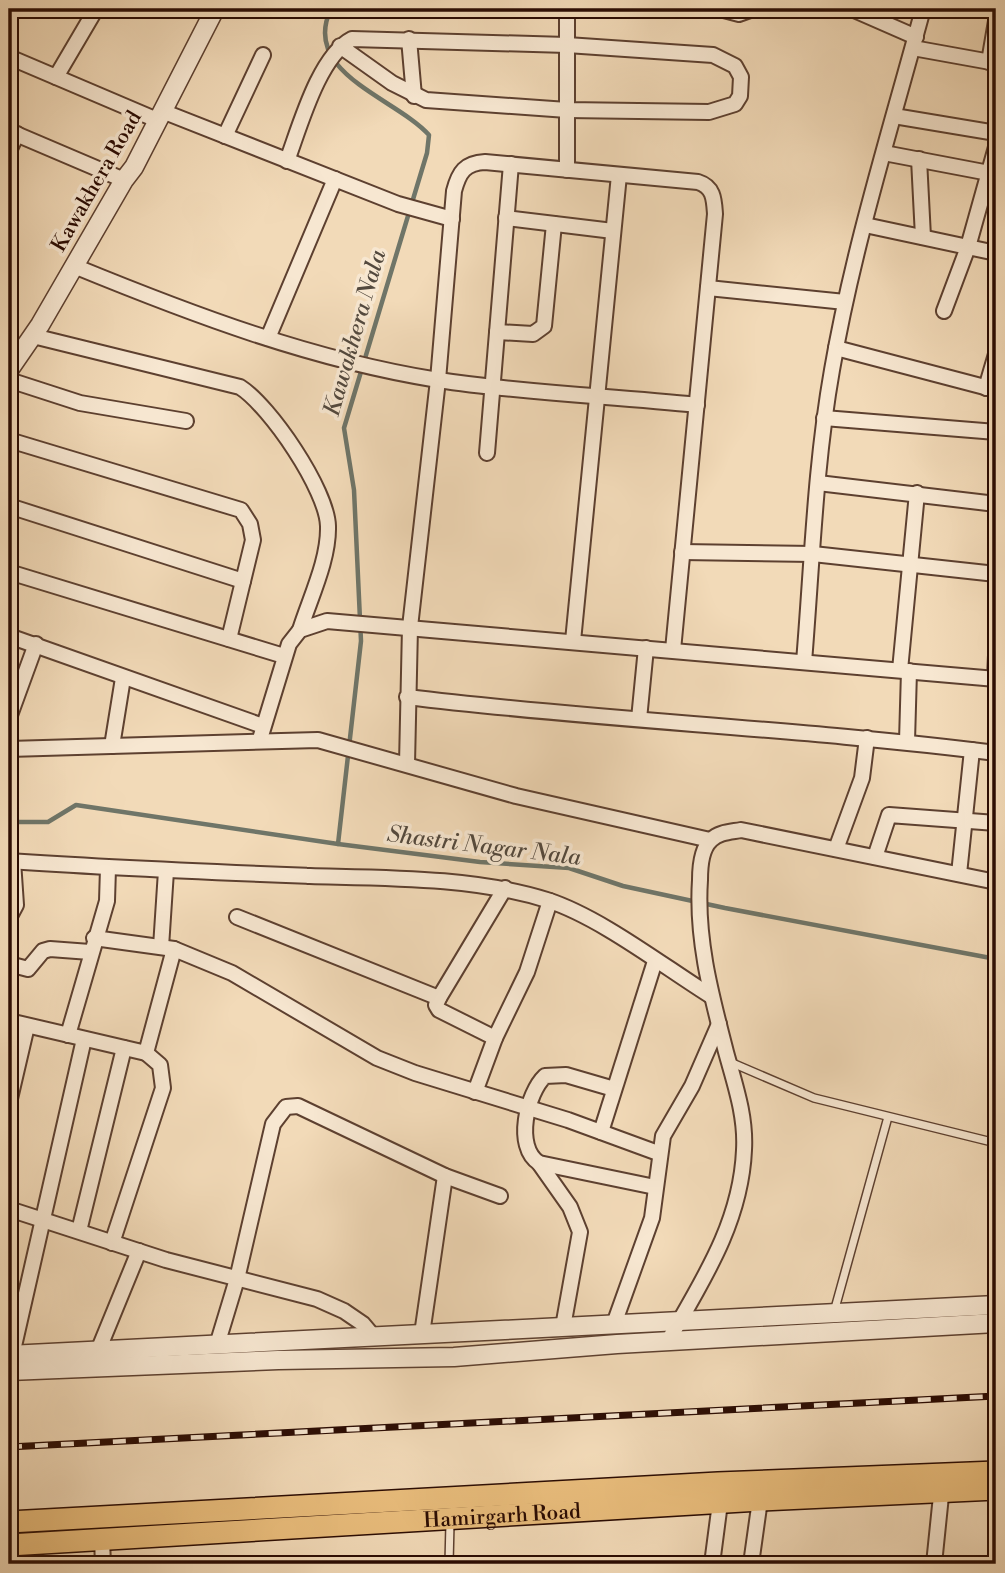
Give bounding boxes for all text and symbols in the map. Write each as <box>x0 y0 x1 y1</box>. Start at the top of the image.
street label: Kawakhera Road <box>46 106 148 257</box>
water label: Kawakhera Nala <box>318 247 392 420</box>
water label: Shastri Nagar Nala <box>385 820 583 872</box>
street label: Hamirgarh Road <box>423 1499 582 1534</box>

